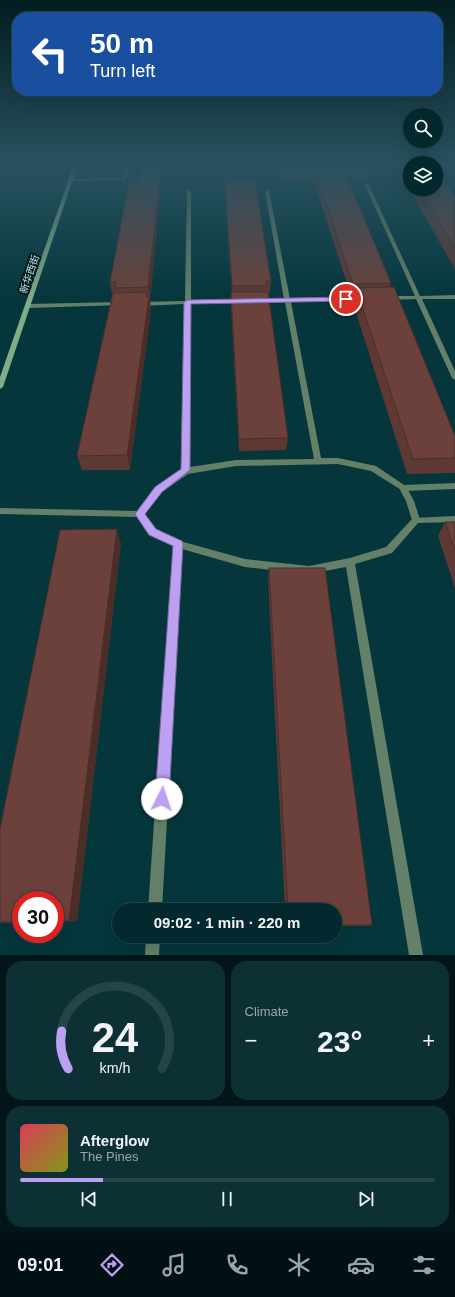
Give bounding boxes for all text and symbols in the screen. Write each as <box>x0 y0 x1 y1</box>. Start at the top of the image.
icon: left <box>24 28 76 80</box>
text: 50 m <box>90 28 154 59</box>
text: Turn left <box>90 61 155 81</box>
map controls <box>403 108 443 196</box>
button: search <box>403 108 443 148</box>
button: layers <box>403 156 443 196</box>
street label: 新华西街 <box>18 253 41 295</box>
pin <box>329 282 363 316</box>
icon: arrive <box>335 288 357 310</box>
position arrow <box>141 778 183 820</box>
speed limit sign: 30 <box>12 891 64 943</box>
text: 09:02 · 1 min · 220 m <box>154 914 300 931</box>
text: Climate <box>245 1004 289 1019</box>
text: 24 <box>92 1013 138 1060</box>
text: 23° <box>317 1025 362 1058</box>
text: − <box>245 1028 257 1053</box>
text: + <box>422 1028 435 1053</box>
text: km/h <box>100 1059 131 1075</box>
text: Afterglow <box>80 1132 149 1149</box>
text: The Pines <box>80 1149 139 1164</box>
icon: previous <box>78 1188 100 1210</box>
icon: pause <box>216 1188 238 1210</box>
icon: next <box>355 1188 377 1210</box>
icon: directions <box>98 1251 126 1279</box>
icon: music <box>160 1251 188 1279</box>
icon: phone <box>223 1251 251 1279</box>
icon: climate <box>285 1251 313 1279</box>
icon: car <box>347 1251 375 1279</box>
icon: filters <box>410 1251 438 1279</box>
text: 09:01 <box>17 1255 63 1275</box>

